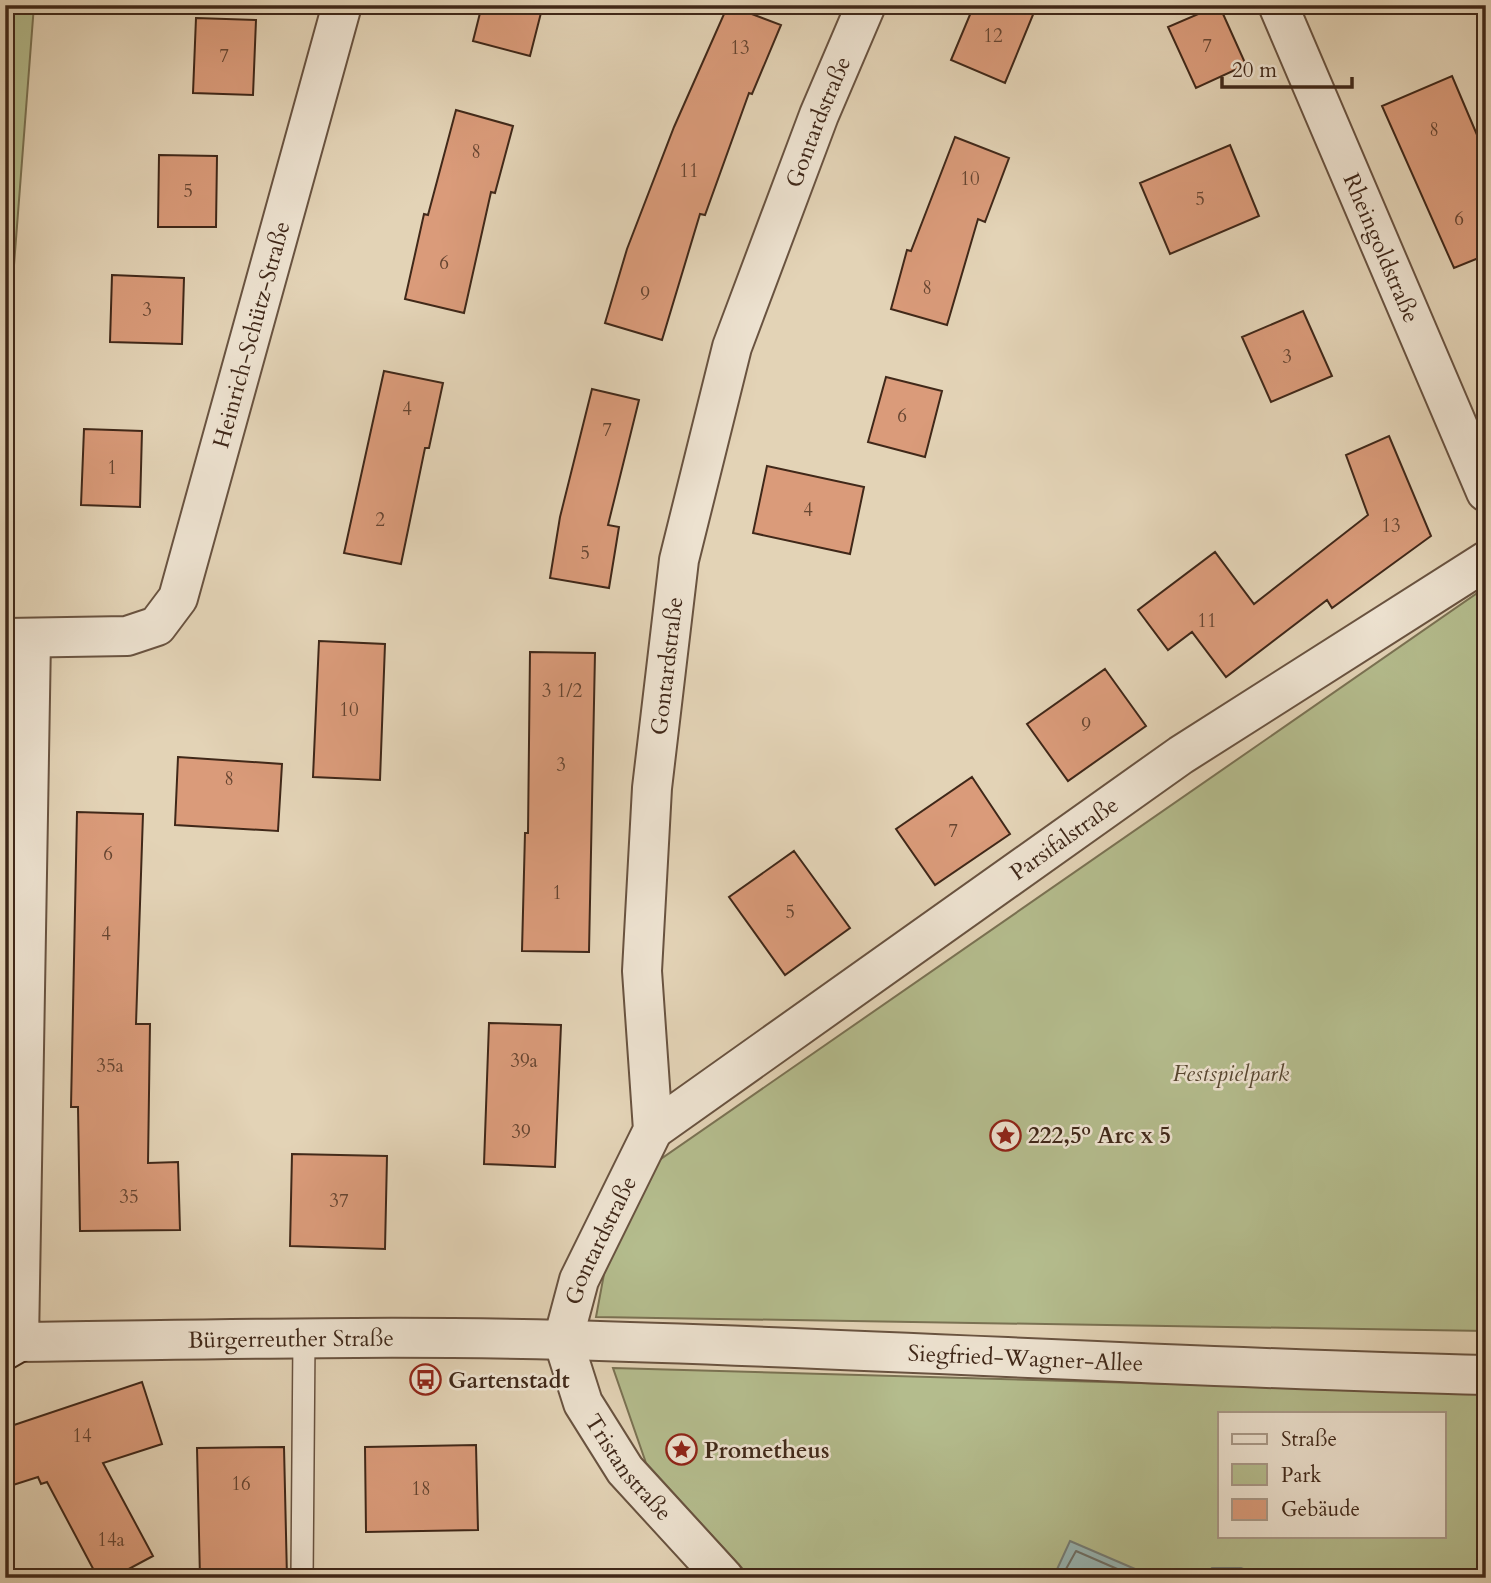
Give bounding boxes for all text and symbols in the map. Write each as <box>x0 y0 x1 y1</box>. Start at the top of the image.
house number: 12 <box>983 23 1003 49</box>
house number: 7 <box>1202 33 1212 59</box>
house number: 13 <box>730 35 750 61</box>
house number: 7 <box>219 43 229 69</box>
scale bar <box>1222 46 1351 90</box>
street label: Gontardstraße <box>778 51 858 192</box>
text: 20 m <box>1232 56 1277 85</box>
house number: 8 <box>1429 117 1439 143</box>
house number: 8 <box>471 139 481 165</box>
house number: 11 <box>679 158 699 184</box>
house number: 10 <box>960 166 980 192</box>
street label: Rheingoldstraße <box>1336 168 1427 327</box>
house number: 5 <box>183 178 193 204</box>
house number: 5 <box>1195 186 1205 212</box>
house number: 6 <box>1454 206 1464 232</box>
street label: Heinrich-Schütz-Straße <box>205 218 297 451</box>
house number: 6 <box>439 250 449 276</box>
house number: 8 <box>922 275 932 301</box>
house number: 9 <box>640 281 650 307</box>
house number: 3 <box>142 297 152 323</box>
house number: 3 <box>1282 344 1292 370</box>
house number: 4 <box>402 396 412 422</box>
house number: 6 <box>897 403 907 429</box>
house number: 7 <box>602 417 612 443</box>
house number: 1 <box>107 455 117 481</box>
house number: 4 <box>803 497 813 523</box>
house number: 2 <box>375 507 385 533</box>
house number: 13 <box>1381 513 1401 539</box>
house number: 5 <box>580 540 590 566</box>
street label: Gontardstraße <box>643 595 690 737</box>
house number: 11 <box>1197 608 1217 634</box>
house number: 3 1/2 <box>542 678 582 704</box>
house number: 10 <box>339 697 359 723</box>
house number: 9 <box>1081 712 1091 738</box>
house number: 3 <box>556 752 566 778</box>
house number: 8 <box>224 766 234 792</box>
street label: Parsifalstraße <box>1003 789 1124 887</box>
house number: 7 <box>948 818 958 844</box>
house number: 6 <box>103 841 113 867</box>
house number: 1 <box>552 880 562 906</box>
house number: 5 <box>785 899 795 925</box>
house number: 4 <box>101 921 111 947</box>
house number: 39a <box>510 1048 538 1074</box>
house number: 35a <box>96 1053 124 1079</box>
park label: Festspielpark <box>1173 1058 1290 1089</box>
place icon: 222,5º Arc x 5 <box>988 1118 1022 1152</box>
house number: 39 <box>511 1119 531 1145</box>
place label: 222,5º Arc x 5 <box>1028 1120 1171 1151</box>
street label: Gontardstraße <box>558 1171 644 1308</box>
house number: 35 <box>119 1184 139 1210</box>
house number: 37 <box>329 1188 349 1214</box>
street label: Bürgerreuther Straße <box>188 1322 394 1355</box>
street label: Siegfried-Wagner-Allee <box>907 1337 1144 1379</box>
bus stop icon: Gartenstadt <box>408 1363 442 1397</box>
place label: Gartenstadt <box>448 1365 570 1396</box>
street label: Tristanstraße <box>578 1408 679 1527</box>
legend <box>1218 1412 1446 1538</box>
house number: 14 <box>72 1423 92 1449</box>
text: Straße <box>1281 1425 1337 1454</box>
place icon: Prometheus <box>664 1433 698 1467</box>
place label: Prometheus <box>704 1435 829 1466</box>
text: Park <box>1281 1461 1322 1490</box>
house number: 16 <box>231 1471 251 1497</box>
house number: 18 <box>411 1476 431 1502</box>
text: Gebäude <box>1281 1495 1360 1524</box>
house number: 14a <box>97 1527 125 1553</box>

